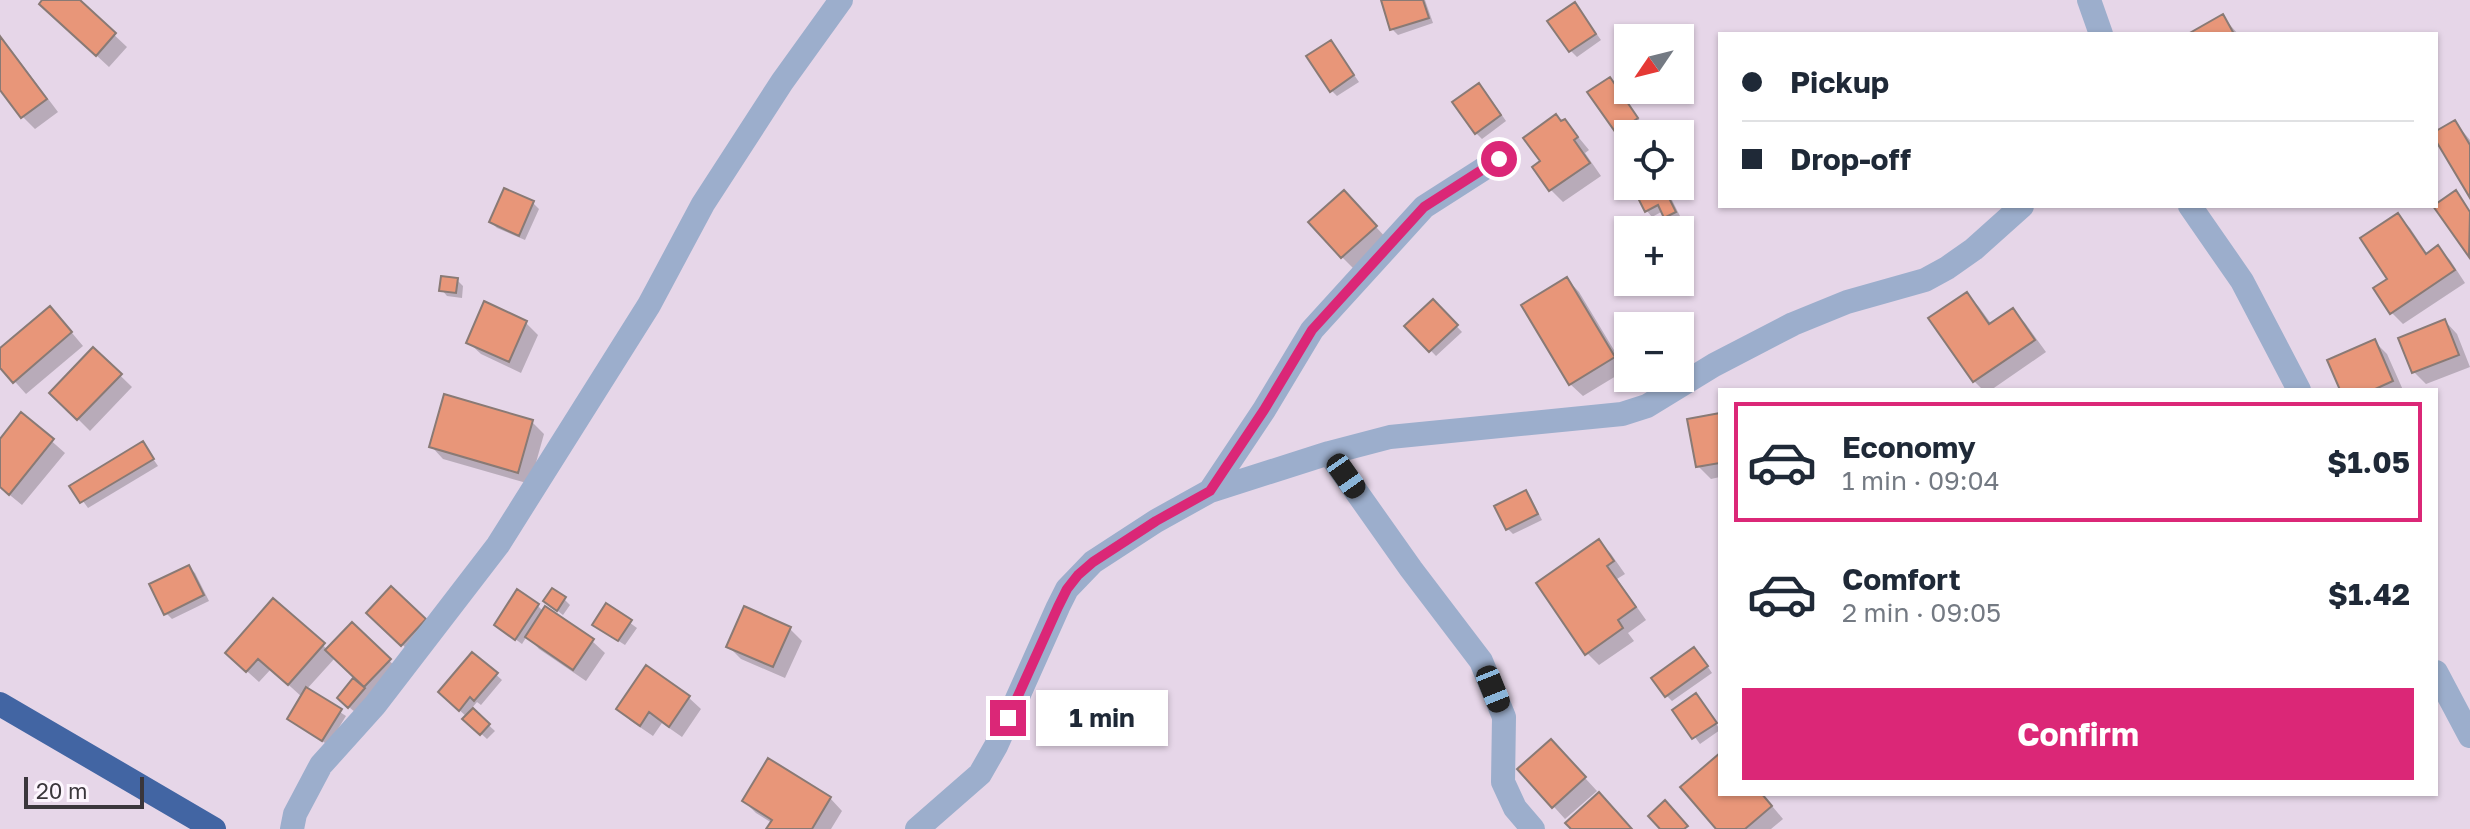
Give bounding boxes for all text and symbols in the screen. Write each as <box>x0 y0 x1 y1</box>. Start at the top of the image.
north arrow <box>1614 24 1694 104</box>
map controls <box>1614 24 1694 392</box>
text: Pickup <box>1790 64 1889 100</box>
button: locate <box>1614 120 1694 200</box>
route start <box>1481 141 1517 177</box>
text: Drop-off <box>1790 141 1911 177</box>
button: + <box>1614 216 1694 296</box>
button: − <box>1614 312 1694 392</box>
icon: car <box>1746 426 1818 498</box>
text: Economy <box>1842 429 1976 465</box>
text: $1.05 <box>2327 444 2410 480</box>
car <box>1322 449 1370 503</box>
text: 1 min · 09:04 <box>1842 465 2000 496</box>
icon: car <box>1746 558 1818 630</box>
text: Comfort <box>1842 561 1961 597</box>
text: $1.42 <box>2328 576 2410 612</box>
text: 2 min · 09:05 <box>1842 597 2001 628</box>
car <box>1473 662 1513 716</box>
button: Confirm <box>1742 688 2414 780</box>
callout: 1 min <box>1036 690 1168 746</box>
route end <box>990 700 1026 736</box>
text: 1 min <box>1069 702 1135 733</box>
scale bar <box>24 773 144 809</box>
text: 20 m <box>36 777 87 804</box>

